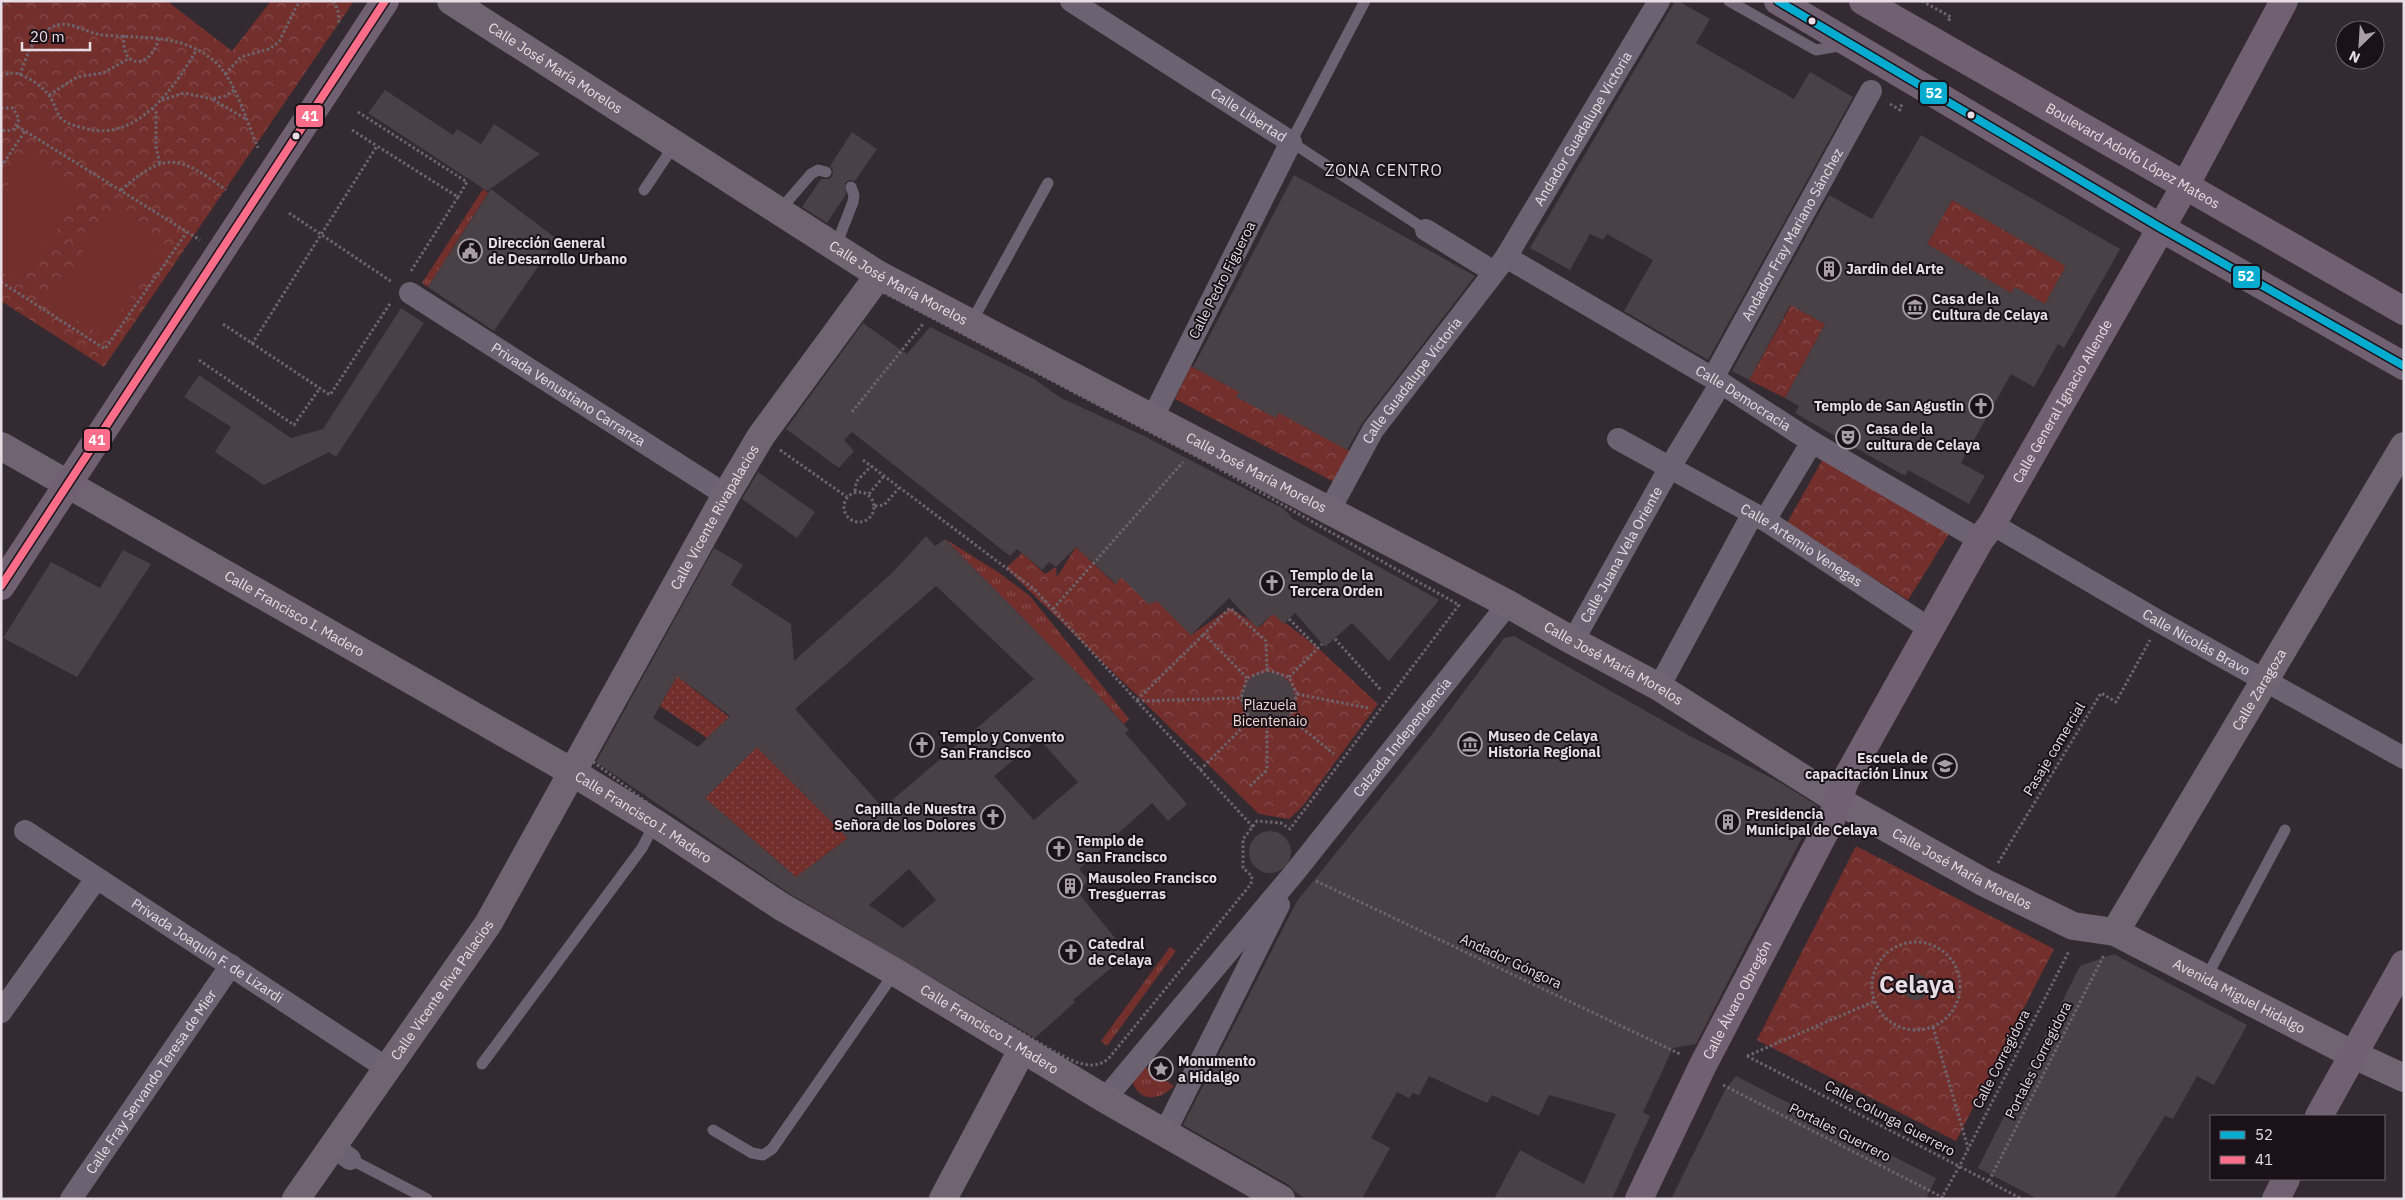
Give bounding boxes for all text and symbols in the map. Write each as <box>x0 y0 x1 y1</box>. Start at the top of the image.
unlabelled marker <box>1807 16 1817 26</box>
street label: Calle José María Morelos <box>485 18 626 118</box>
scale bar <box>22 20 90 52</box>
north arrow <box>2335 20 2385 70</box>
text: 20 m <box>30 27 65 46</box>
text: N <box>2346 46 2363 67</box>
street label: Andador Guadalupe Victoria <box>1530 48 1636 209</box>
line badge: 52 <box>1919 81 1948 105</box>
street label: Calle Libertad <box>1207 84 1290 146</box>
text: 52 <box>1926 84 1942 102</box>
street label: Boulevard Adolfo López Mateos <box>2043 99 2223 213</box>
line badge: 41 <box>295 104 324 128</box>
text: 41 <box>302 107 319 125</box>
unlabelled marker <box>1966 110 1976 120</box>
unlabelled marker <box>291 131 301 141</box>
street label: Andador Fray Mariano Sánchez <box>1737 145 1847 324</box>
district label: ZONA CENTRO <box>1325 160 1443 180</box>
street label: Calle Pedro Figueroa <box>1185 218 1260 342</box>
place label: Dirección General de Desarrollo Urbano <box>488 234 627 268</box>
street label: Calle José María Morelos <box>826 236 971 329</box>
public building icon: Dirección General de Desarrollo Urbano <box>457 238 483 264</box>
building icon: Jardin del Arte <box>1816 256 1842 282</box>
place label: Jardin del Arte <box>1846 260 1944 278</box>
line badge: 52 <box>2232 265 2261 289</box>
text: 52 <box>2238 267 2254 285</box>
place label: Casa de la Cultura de Celaya <box>1932 290 2048 324</box>
museum icon: Casa de la Cultura de Celaya <box>1902 294 1928 320</box>
street label: Calle Guadalupe Victoria <box>1358 313 1466 447</box>
street label: Calle General Ignacio Allende <box>2008 316 2116 486</box>
street label: Privada Venustiano Carranza <box>488 338 649 450</box>
street label: Calle Democracia <box>1692 361 1795 435</box>
church icon: Templo de San Agustin <box>1968 393 1994 419</box>
place label: Templo de San Agustin <box>1814 397 1964 415</box>
place label: Casa de la cultura de Celaya <box>1866 420 1980 454</box>
theatre icon: Casa de la cultura de Celaya <box>1835 424 1861 450</box>
line badge: 41 <box>83 428 111 452</box>
street label: Calle José María Morelos <box>1183 428 1330 517</box>
text: 41 <box>89 431 106 449</box>
street label: Calle Vicente Rivapalacios <box>666 441 763 593</box>
street label: Calle Juana Vela Oriente <box>1576 483 1667 626</box>
street label: Calle Artemio Venegas <box>1737 499 1866 591</box>
street label: Calle Francisco I. Madero <box>221 566 368 661</box>
place label: Templo de la Tercera Orden <box>1290 566 1383 600</box>
church icon: Templo de la Tercera Orden <box>1259 570 1285 596</box>
street label: Calle Nicolás Bravo <box>2139 605 2253 680</box>
street label: Calle José María Morelos <box>1541 617 1687 709</box>
street label: Calle Zaragoza <box>2228 645 2291 734</box>
street label: Calzada Independencia <box>1349 673 1455 801</box>
park label: Plazuela Bicentenaio <box>1233 696 1307 730</box>
street label: Pasaje comercial <box>2019 699 2089 799</box>
place label: Museo de Celaya Historia Regional <box>1488 727 1601 761</box>
place label: Templo y Convento San Francisco <box>940 728 1065 762</box>
museum icon: Museo de Celaya Historia Regional <box>1457 731 1483 757</box>
church icon: Templo y Convento San Francisco <box>909 732 935 758</box>
place label: Escuela de capacitación Linux <box>1805 749 1928 783</box>
school or university icon: Escuela de capacitación Linux <box>1932 753 1958 779</box>
street label: Calle Francisco I. Madero <box>572 767 715 867</box>
place label: Capilla de Nuestra Señora de los Dolores <box>834 800 976 834</box>
church icon: Capilla de Nuestra Señora de los Dolores <box>980 804 1006 830</box>
place label: Presidencia Municipal de Celaya <box>1746 805 1877 839</box>
building icon: Presidencia Municipal de Celaya <box>1715 809 1741 835</box>
street label: Calle José María Morelos <box>1889 824 2035 914</box>
place label: Templo de San Francisco <box>1076 832 1167 866</box>
church icon: Templo de San Francisco <box>1046 836 1072 862</box>
place label: Mausoleo Francisco Tresguerras <box>1088 869 1217 903</box>
building icon: Mausoleo Francisco Tresguerras <box>1057 873 1083 899</box>
street label: Privada Joaquín F. de Lizardi <box>128 894 287 1007</box>
street label: Calle Vicente Riva Palacios <box>387 916 498 1064</box>
street label: Andador Góngora <box>1457 930 1565 993</box>
place label: Catedral de Celaya <box>1088 935 1152 969</box>
street label: Calle Álvaro Obregón <box>1699 937 1776 1062</box>
church icon: Catedral de Celaya <box>1058 939 1084 965</box>
street label: Avenida Miguel Hidalgo <box>2170 954 2309 1038</box>
district label: Celaya <box>1879 968 1955 1000</box>
street label: Calle Francisco I. Madero <box>917 980 1062 1078</box>
street label: Calle Fray Servando Teresa de Mier <box>82 986 221 1178</box>
street label: Portales Corregidora <box>2001 998 2076 1122</box>
street label: Calle Corregidora <box>1968 1006 2034 1111</box>
place label: Monumento a Hidalgo <box>1178 1052 1256 1086</box>
place icon: Monumento a Hidalgo <box>1148 1056 1174 1082</box>
street label: Calle Colunga Guerrero <box>1822 1076 1958 1160</box>
street label: Portales Guerrero <box>1786 1099 1894 1165</box>
legend <box>2210 1115 2385 1180</box>
text: 52 <box>2255 1125 2273 1144</box>
text: 41 <box>2255 1150 2273 1169</box>

